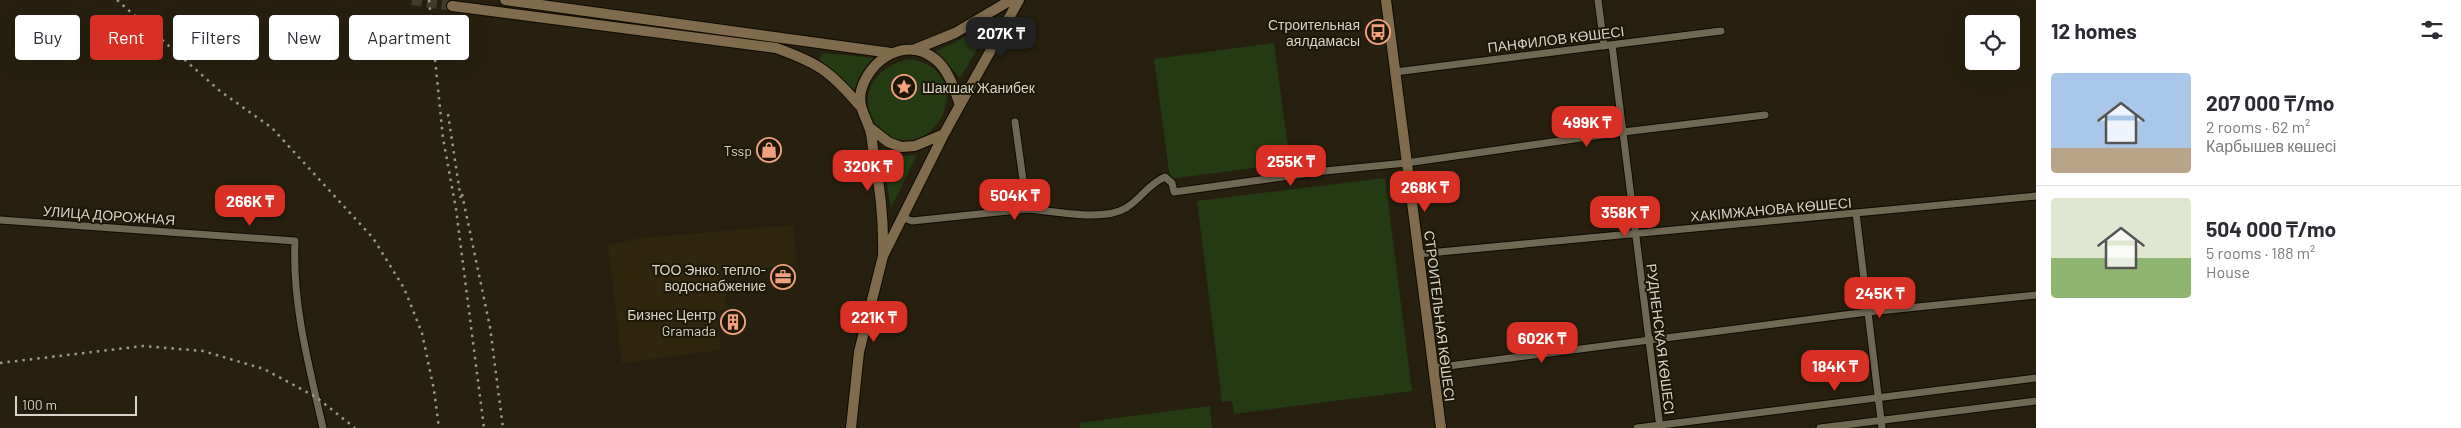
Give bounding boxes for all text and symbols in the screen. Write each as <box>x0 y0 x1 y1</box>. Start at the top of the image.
chip: Buy <box>15 15 80 60</box>
chip: Rent <box>90 15 163 60</box>
chip: Filters <box>173 15 259 60</box>
chip: New <box>269 15 339 60</box>
chip: Apartment <box>349 15 469 60</box>
map controls <box>1965 15 2020 70</box>
button: locate <box>1965 15 2020 70</box>
place label: Строительная аялдамасы <box>1268 16 1360 49</box>
icon: filters <box>2418 16 2446 44</box>
pin: 207K ₸ <box>960 17 1042 59</box>
text: 12 homes <box>2051 18 2137 43</box>
bus stop icon: Строительная аялдамасы <box>1365 19 1391 45</box>
street label: ПАНФИЛОВ КӨШЕСІ <box>1487 22 1625 56</box>
text: 207K ₸ <box>977 23 1025 42</box>
place icon: Шакшак Жанибек <box>891 74 917 100</box>
place label: Шакшак Жанибек <box>922 79 1036 96</box>
text: 207 000 ₸/mo <box>2206 90 2334 115</box>
icon: home <box>2091 93 2151 153</box>
pin: 499K ₸ <box>1546 106 1628 148</box>
text: 499K ₸ <box>1563 112 1611 131</box>
text: 2 rooms · 62 m² <box>2206 117 2310 136</box>
text: Карбышев көшесі <box>2206 136 2336 155</box>
shop icon: Tssp <box>756 137 782 163</box>
place label: Tssp <box>724 142 752 159</box>
pin: 255K ₸ <box>1250 144 1332 187</box>
pin: 320K ₸ <box>827 150 909 192</box>
text: 255K ₸ <box>1267 151 1315 170</box>
text: 320K ₸ <box>844 156 892 175</box>
pin: 268K ₸ <box>1384 170 1466 213</box>
text: 268K ₸ <box>1401 177 1449 196</box>
pin: 504K ₸ <box>974 178 1056 221</box>
pin: 266K ₸ <box>209 184 291 227</box>
text: 504K ₸ <box>990 185 1040 204</box>
text: 266K ₸ <box>226 191 274 210</box>
street label: ХАКІМЖАНОВА КӨШЕСІ <box>1690 193 1852 225</box>
pin: 358K ₸ <box>1584 196 1666 238</box>
street label: УЛИЦА ДОРОЖНАЯ <box>42 202 176 228</box>
text: 358K ₸ <box>1601 202 1649 221</box>
text: 504 000 ₸/mo <box>2206 216 2336 241</box>
icon: home <box>2091 218 2151 278</box>
street label: СТРОИТЕЛЬНАЯ КӨШЕСІ <box>1421 230 1459 402</box>
text: 5 rooms · 188 m² <box>2206 243 2315 262</box>
place label: ТОО Энко. тепло- водоснабжение <box>652 261 766 294</box>
street label: РУДНЕНСКАЯ КӨШЕСІ <box>1643 262 1679 416</box>
text: House <box>2206 262 2250 281</box>
office icon: ТОО Энко. тепло- водоснабжение <box>770 264 796 290</box>
pin: 245K ₸ <box>1839 276 1921 319</box>
text: 245K ₸ <box>1855 283 1905 302</box>
pin: 221K ₸ <box>833 300 915 343</box>
place label: Бизнес Центр Gramada <box>627 306 716 339</box>
text: 221K ₸ <box>851 307 897 326</box>
building icon: Бизнес Центр Gramada <box>720 309 746 335</box>
pin: 602K ₸ <box>1501 322 1583 364</box>
text: 602K ₸ <box>1518 328 1566 347</box>
pin: 184K ₸ <box>1794 350 1876 392</box>
text: 184K ₸ <box>1812 356 1858 375</box>
scale bar <box>15 393 138 416</box>
text: 100 m <box>22 396 57 413</box>

